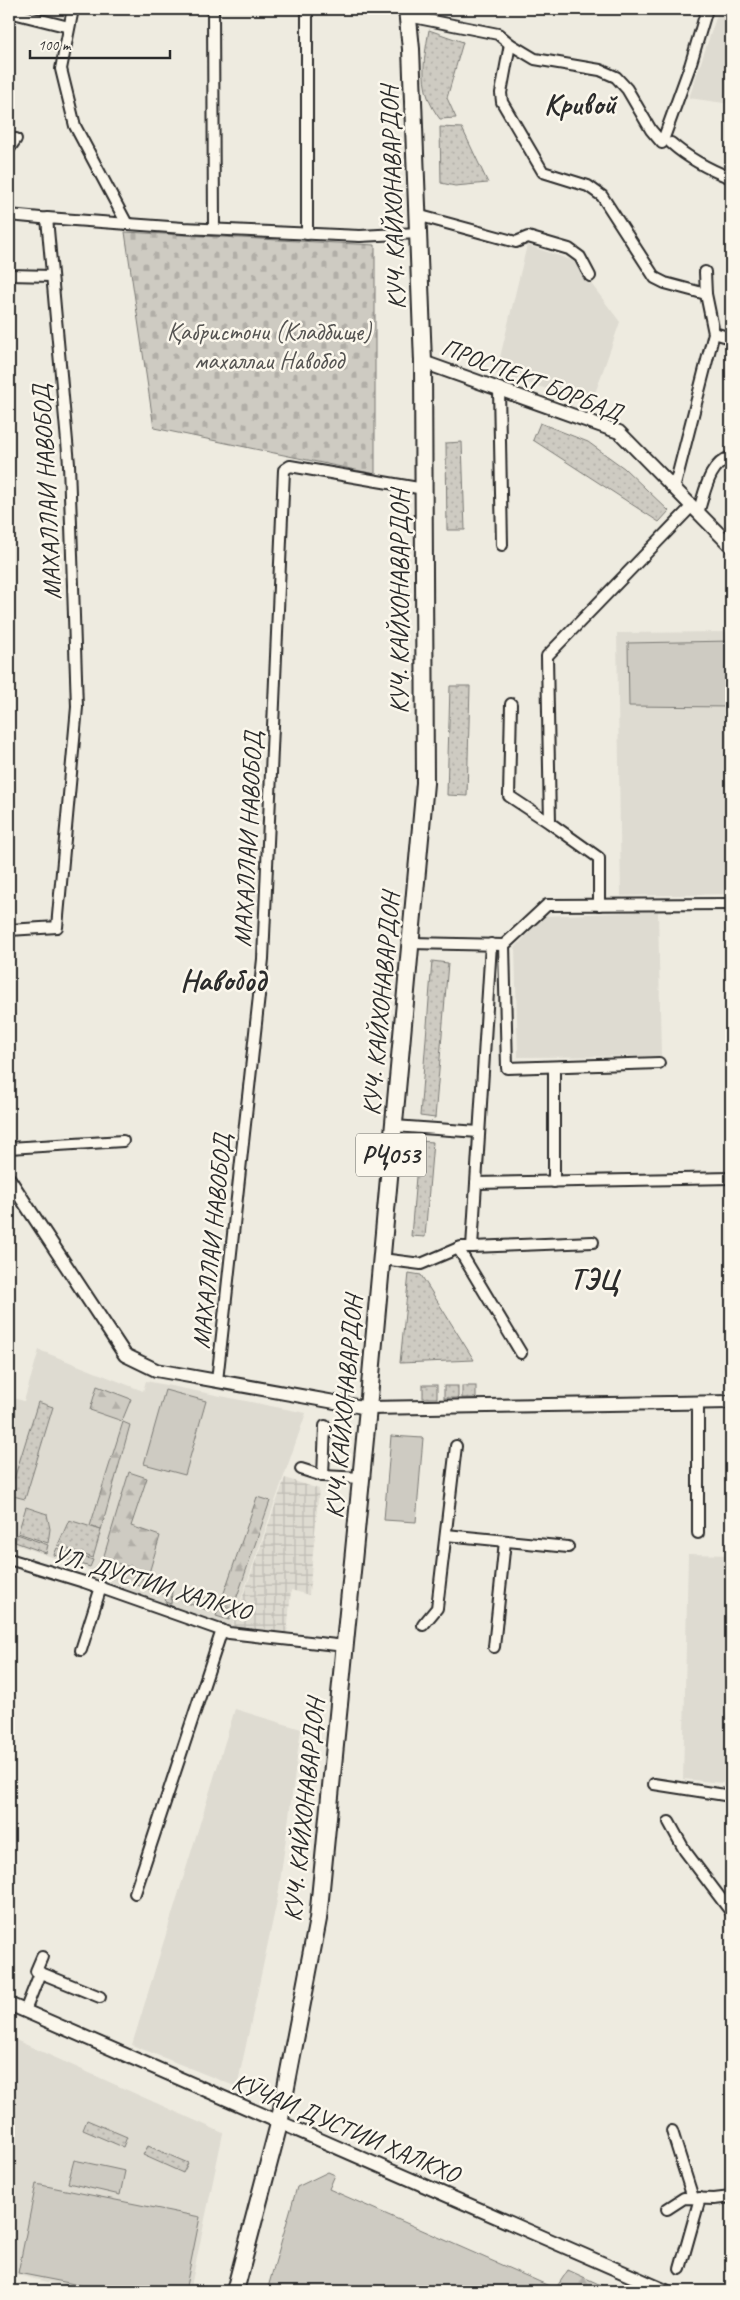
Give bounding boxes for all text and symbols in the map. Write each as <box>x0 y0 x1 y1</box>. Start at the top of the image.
scale bar <box>30 28 170 60</box>
text: 100 m <box>38 36 72 55</box>
street label: КУЧ. КАЙХОНАВАРДОН <box>373 82 413 310</box>
district label: Кривой <box>544 85 618 123</box>
park label: Қабристони (Кладбище) махаллаи Навобод <box>167 316 373 377</box>
street label: ПРОСПЕКТ БОРБАД <box>437 331 628 430</box>
street label: МАХАЛЛАИ НАВОБОД <box>25 382 69 600</box>
street label: КУЧ. КАЙХОНАВАРДОН <box>384 486 416 714</box>
street label: МАХАЛЛАИ НАВОБОД <box>226 729 270 948</box>
street label: КУЧ. КАЙХОНАВАРДОН <box>355 887 407 1117</box>
district label: Навобод <box>180 961 269 999</box>
street label: МАХАЛЛАИ НАВОБОД <box>185 1130 239 1350</box>
road number: РҶ053 <box>356 1134 426 1176</box>
district label: ТЭЦ <box>570 1260 621 1298</box>
street label: КУЧ. КАЙХОНАВАРДОН <box>318 1290 370 1520</box>
street label: УЛ. ДУСТИИ ХАЛКХО <box>49 1538 257 1629</box>
street label: КУЧ. КАЙХОНАВАРДОН <box>276 1693 332 1923</box>
street label: КӮЧАИ ДУСТИИ ХАЛКХО <box>227 2066 466 2191</box>

